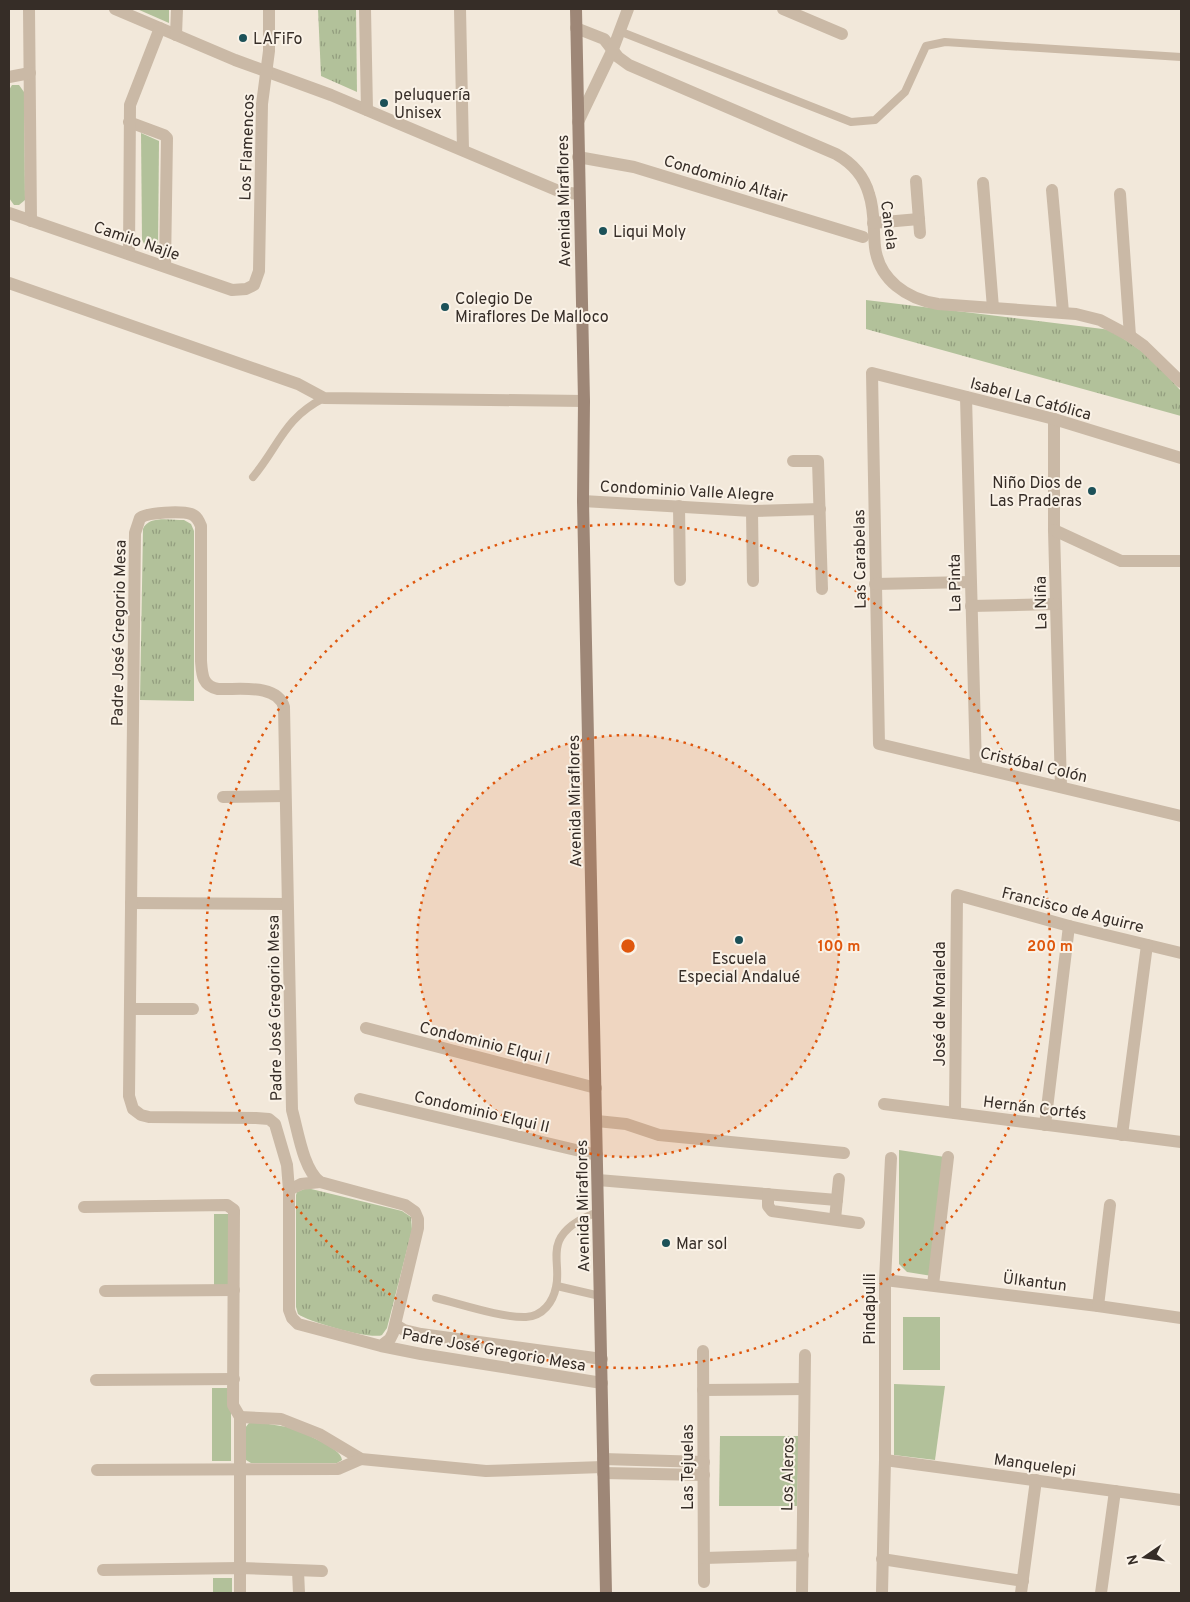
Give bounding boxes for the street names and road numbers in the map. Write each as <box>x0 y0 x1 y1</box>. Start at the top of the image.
street label: Los Flamencos <box>236 93 260 201</box>
street label: Avenida Miraflores <box>554 135 576 267</box>
street label: Condominio Altair <box>661 152 790 208</box>
street label: Canela <box>875 199 901 251</box>
street label: Camilo Najle <box>91 218 182 266</box>
street label: Isabel La Católica <box>968 374 1093 426</box>
street label: Condominio Valle Alegre <box>599 477 775 507</box>
street label: Las Carabelas <box>850 509 872 609</box>
street label: Padre José Gregorio Mesa <box>108 540 132 726</box>
street label: La Pinta <box>945 554 967 612</box>
street label: La Niña <box>1032 576 1052 630</box>
street label: Avenida Miraflores <box>565 735 587 867</box>
street label: Cristóbal Colón <box>978 744 1089 788</box>
street label: Francisco de Aguirre <box>999 884 1146 938</box>
street label: Padre José Gregorio Mesa <box>264 915 288 1101</box>
street label: José de Moraleda <box>931 941 951 1067</box>
street label: Condominio Elqui I <box>417 1018 552 1070</box>
street label: Condominio Elqui II <box>412 1088 551 1138</box>
street label: Hernán Cortés <box>982 1093 1088 1125</box>
street label: Avenida Miraflores <box>573 1140 595 1272</box>
street label: Ülkantun <box>1002 1267 1068 1297</box>
street label: Pindapulli <box>861 1273 881 1345</box>
street label: Padre José Gregorio Mesa <box>400 1325 587 1377</box>
street label: Las Tejuelas <box>679 1424 699 1510</box>
street label: Los Aleros <box>778 1437 800 1511</box>
street label: Manquelepi <box>992 1450 1077 1482</box>

